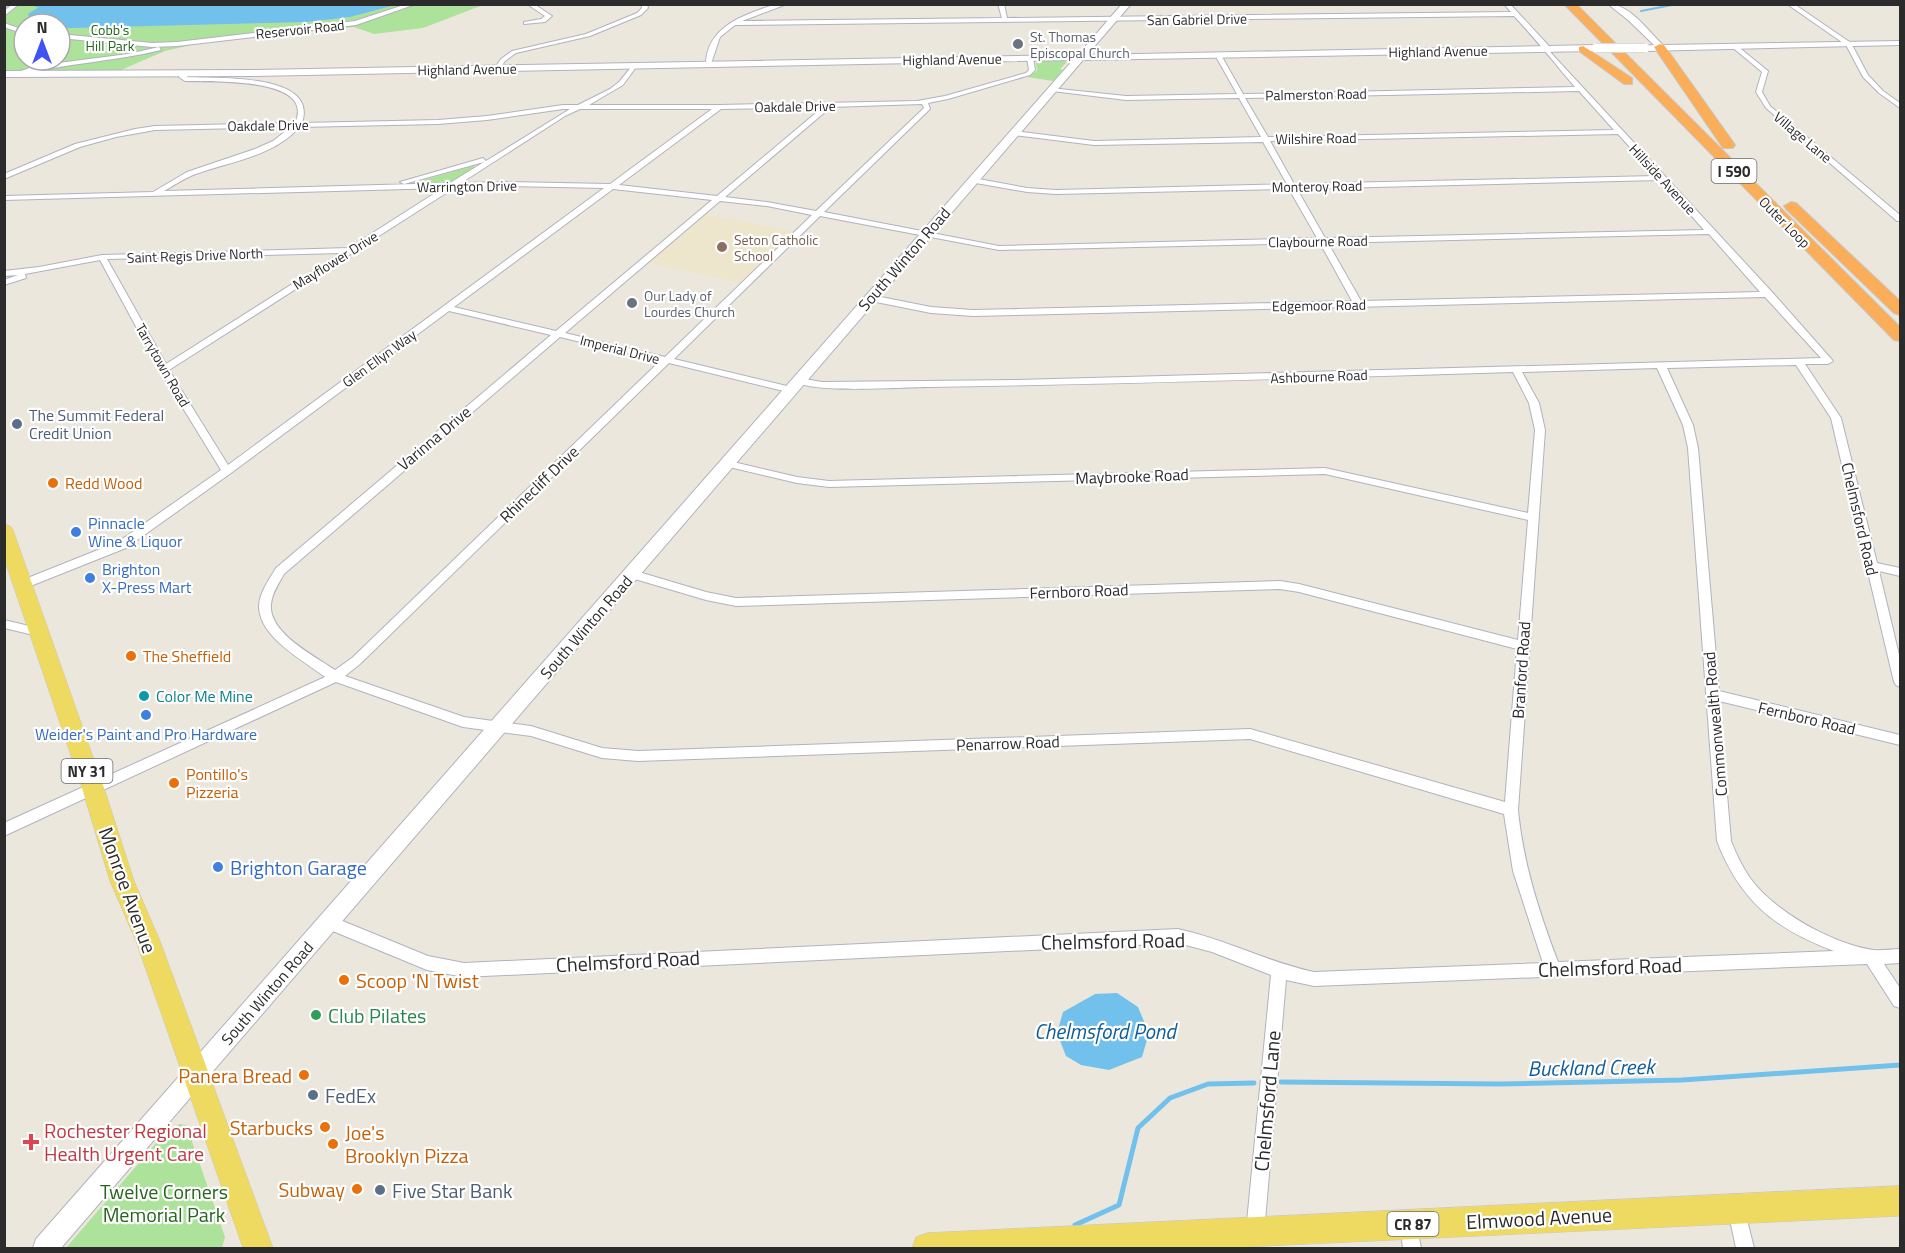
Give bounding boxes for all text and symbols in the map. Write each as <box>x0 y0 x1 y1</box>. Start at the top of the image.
street label: San Gabriel Drive <box>1147 8 1247 30</box>
north arrow <box>12 12 72 72</box>
street label: Reservoir Road <box>254 14 346 44</box>
text: N <box>36 15 48 39</box>
park label: Cobb's Hill Park <box>86 19 135 56</box>
place label: St. Thomas Episcopal Church <box>1030 26 1130 63</box>
marker: St. Thomas Episcopal Church <box>1011 37 1025 51</box>
street label: Highland Avenue <box>1388 40 1488 62</box>
street label: Highland Avenue <box>902 48 1002 70</box>
street label: Highland Avenue <box>417 58 517 80</box>
street label: Palmerston Road <box>1265 83 1367 105</box>
street label: Oakdale Drive <box>754 95 836 117</box>
street label: Village Lane <box>1769 106 1837 168</box>
street label: Oakdale Drive <box>227 114 309 136</box>
street label: Wilshire Road <box>1275 127 1357 149</box>
street label: Hillside Avenue <box>1625 139 1701 219</box>
road number: I 590 <box>1712 159 1756 183</box>
street label: Warrington Drive <box>417 175 517 197</box>
street label: Monteroy Road <box>1271 175 1363 197</box>
street label: Outer Loop <box>1754 191 1816 253</box>
street label: South Winton Road <box>852 202 956 316</box>
street label: Mayflower Drive <box>288 225 382 295</box>
place label: Seton Catholic School <box>734 229 818 266</box>
street label: Claybourne Road <box>1268 230 1368 252</box>
marker: Seton Catholic School <box>715 240 729 254</box>
street label: Saint Regis Drive North <box>127 242 263 268</box>
place label: Our Lady of Lourdes Church <box>644 285 735 322</box>
street label: Edgemoor Road <box>1272 294 1366 316</box>
marker: Our Lady of Lourdes Church <box>625 296 639 310</box>
street label: Tarrytown Road <box>131 319 195 411</box>
street label: Glen Ellyn Way <box>338 324 421 392</box>
street label: Imperial Drive <box>578 329 662 369</box>
street label: Ashbourne Road <box>1270 364 1368 388</box>
street label: Varinna Drive <box>392 400 476 476</box>
place label: The Summit Federal Credit Union <box>29 403 164 445</box>
marker: The Summit Federal Credit Union <box>10 417 24 431</box>
street label: Rhinecliff Drive <box>494 440 584 528</box>
street label: Chelmsford Road <box>1835 460 1885 578</box>
street label: Maybrooke Road <box>1075 462 1189 490</box>
place label: Redd Wood <box>65 471 142 495</box>
marker: Redd Wood <box>46 476 60 490</box>
place label: Pinnacle Wine & Liquor <box>88 511 183 553</box>
marker: Pinnacle Wine & Liquor <box>69 525 83 539</box>
place label: Brighton X-Press Mart <box>102 557 192 599</box>
street label: South Winton Road <box>534 570 638 684</box>
marker: Brighton X-Press Mart <box>83 571 97 585</box>
street label: Fernboro Road <box>1029 577 1129 605</box>
street label: Branford Road <box>1506 621 1536 719</box>
place label: The Sheffield <box>143 644 231 668</box>
marker: The Sheffield <box>124 649 138 663</box>
street label: Commonwealth Road <box>1697 651 1733 797</box>
place label: Color Me Mine <box>156 684 253 708</box>
marker: Color Me Mine <box>137 689 151 703</box>
street label: Fernboro Road <box>1756 695 1858 741</box>
marker: Weider's Paint and Pro Hardware <box>139 708 153 722</box>
place label: Weider's Paint and Pro Hardware <box>35 722 257 746</box>
street label: Penarrow Road <box>956 729 1060 757</box>
road number: NY 31 <box>62 759 112 783</box>
place label: Pontillo's Pizzeria <box>186 762 248 804</box>
marker: Pontillo's Pizzeria <box>167 776 181 790</box>
street label: Monroe Avenue <box>91 823 165 957</box>
place label: Brighton Garage <box>230 852 367 883</box>
marker: Brighton Garage <box>211 860 225 874</box>
street label: Chelmsford Road <box>1041 924 1185 958</box>
street label: South Winton Road <box>215 936 319 1050</box>
street label: Chelmsford Road <box>555 942 701 980</box>
street label: Chelmsford Road <box>1537 949 1683 985</box>
place label: Scoop 'N Twist <box>356 965 479 996</box>
marker: Scoop 'N Twist <box>337 973 351 987</box>
place label: Club Pilates <box>328 1000 426 1031</box>
marker: Club Pilates <box>309 1008 323 1022</box>
water label: Chelmsford Pond <box>1034 1015 1178 1047</box>
street label: Chelmsford Lane <box>1245 1029 1289 1173</box>
water label: Buckland Creek <box>1527 1050 1657 1084</box>
place label: Panera Bread <box>178 1060 292 1091</box>
marker: Panera Bread <box>297 1068 311 1082</box>
place label: FedEx <box>325 1080 376 1111</box>
marker: FedEx <box>306 1088 320 1102</box>
place label: Starbucks <box>230 1112 313 1143</box>
place label: Rochester Regional Health Urgent Care <box>44 1115 207 1169</box>
place label: Joe's Brooklyn Pizza <box>345 1117 469 1171</box>
marker: Starbucks <box>318 1120 332 1134</box>
marker: Rochester Regional Health Urgent Care <box>22 1133 40 1151</box>
marker: Joe's Brooklyn Pizza <box>326 1137 340 1151</box>
place label: Subway <box>278 1174 345 1205</box>
place label: Five Star Bank <box>392 1175 513 1206</box>
park label: Twelve Corners Memorial Park <box>100 1176 228 1230</box>
marker: Subway <box>350 1182 364 1196</box>
marker: Five Star Bank <box>373 1183 387 1197</box>
street label: Elmwood Avenue <box>1465 1199 1613 1237</box>
road number: CR 87 <box>1388 1212 1438 1236</box>

